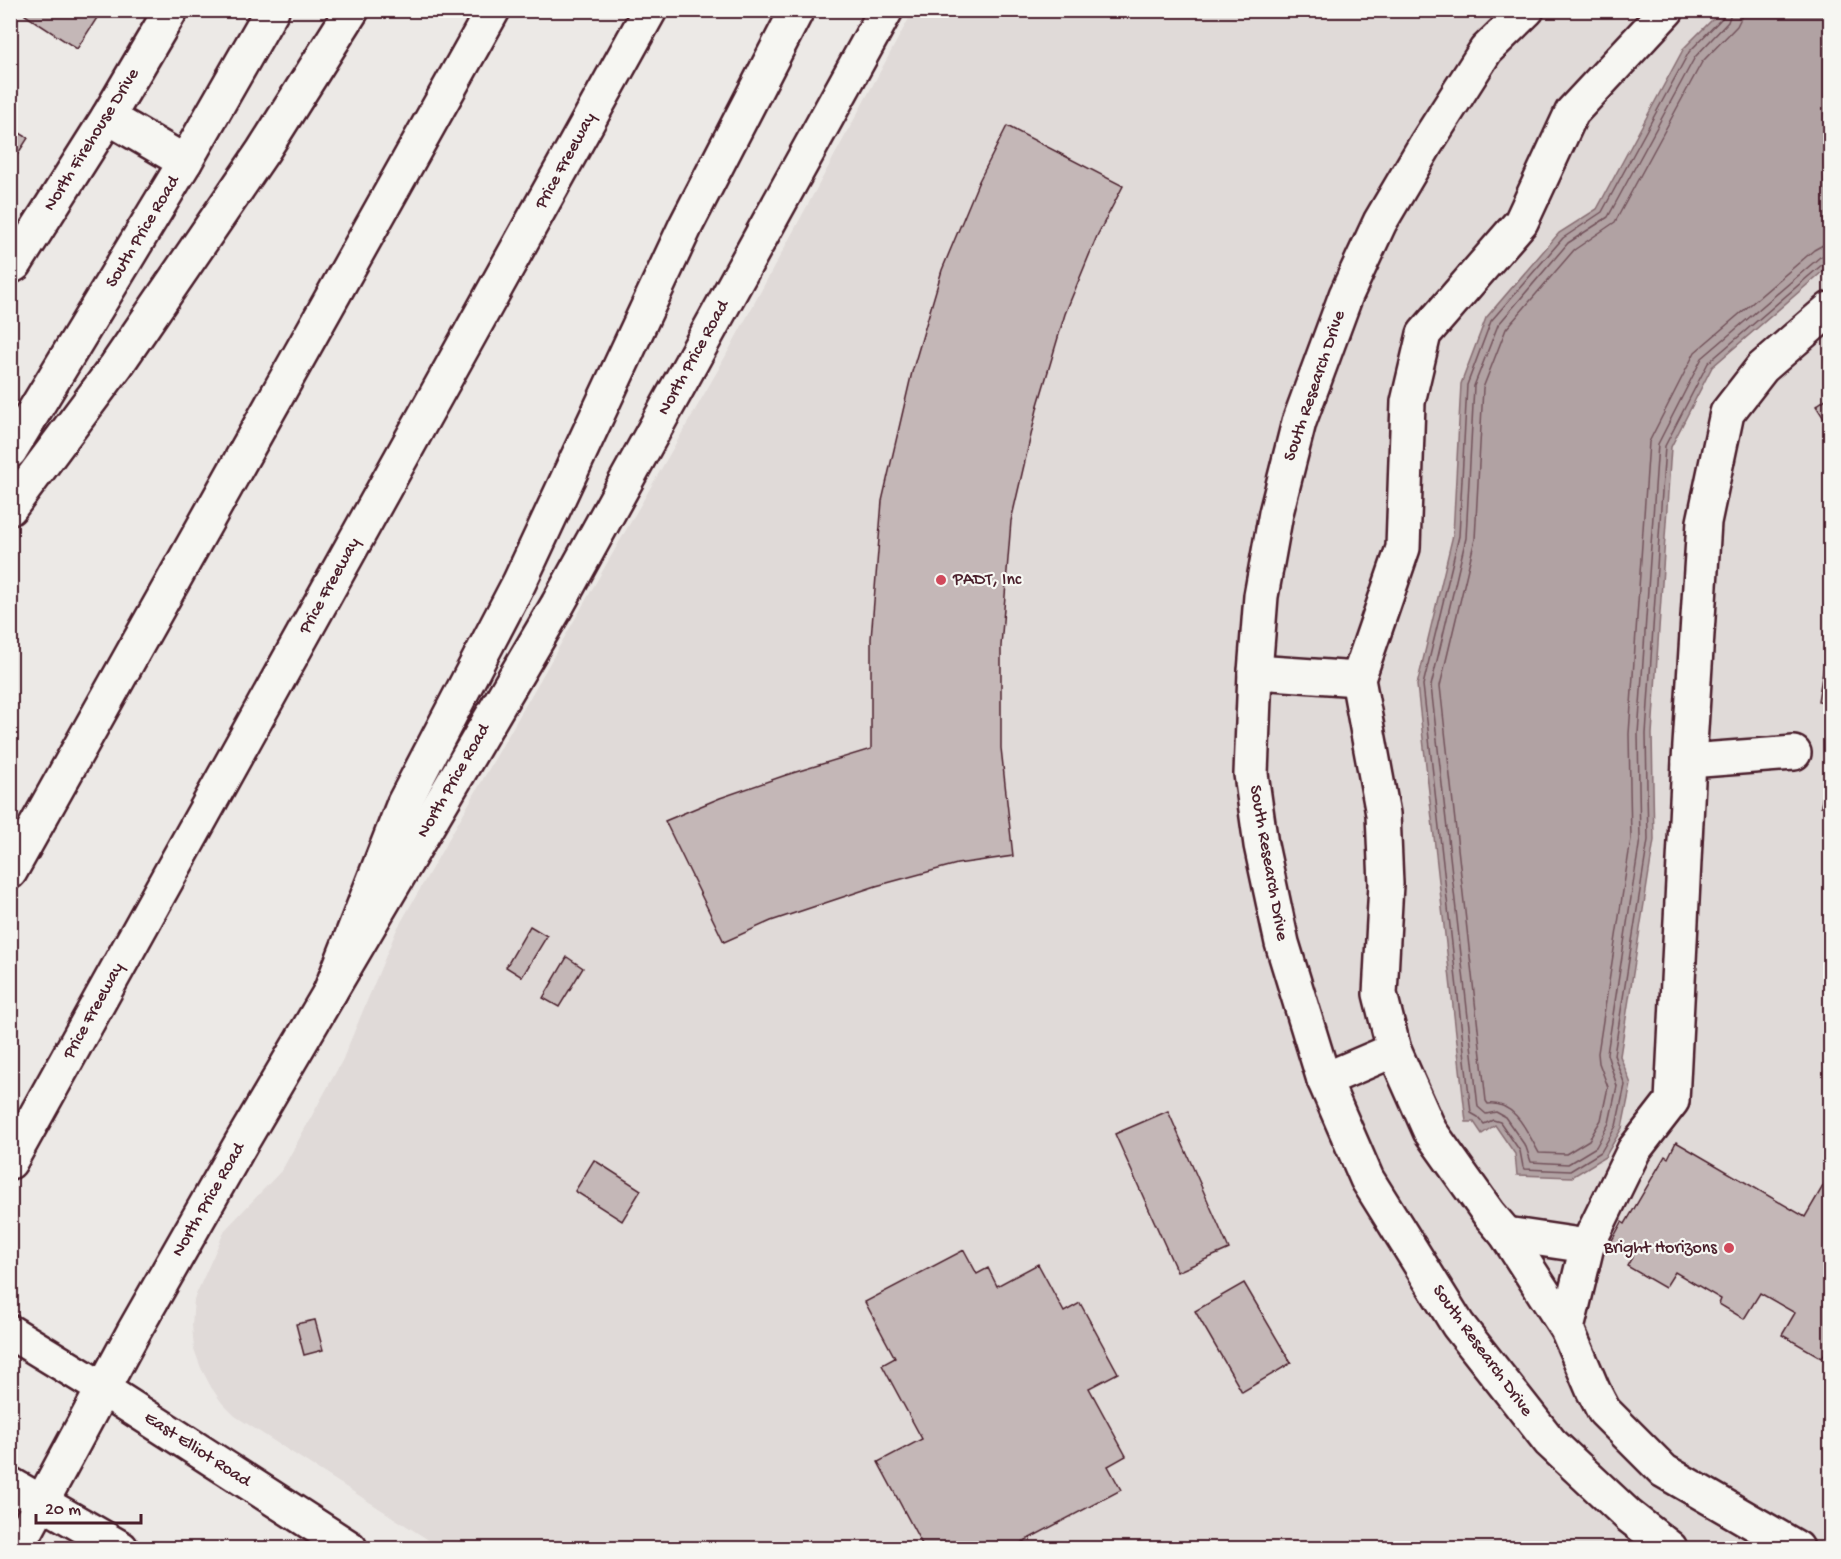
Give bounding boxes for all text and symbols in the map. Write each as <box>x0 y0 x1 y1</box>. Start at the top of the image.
street label: North Firehouse Drive <box>40 64 145 215</box>
street label: Price Freeway <box>530 109 601 214</box>
street label: South Price Road <box>101 171 185 292</box>
street label: North Price Road <box>654 296 735 419</box>
street label: South Research Drive <box>1279 307 1351 464</box>
street label: Price Freeway <box>294 534 365 639</box>
place label: PADT, Inc <box>952 570 1022 591</box>
marker: PADT, Inc <box>934 573 948 587</box>
street label: North Price Road <box>413 719 496 842</box>
street label: South Research Drive <box>1244 784 1292 943</box>
street label: Price Freeway <box>58 959 129 1064</box>
street label: North Price Road <box>168 1138 251 1261</box>
place label: Bright Horizons <box>1603 1238 1718 1259</box>
marker: Bright Horizons <box>1722 1241 1736 1255</box>
street label: South Research Drive <box>1427 1281 1537 1422</box>
street label: East Elliot Road <box>140 1408 255 1493</box>
scale bar <box>36 1487 141 1525</box>
text: 20 m <box>45 1500 81 1521</box>

